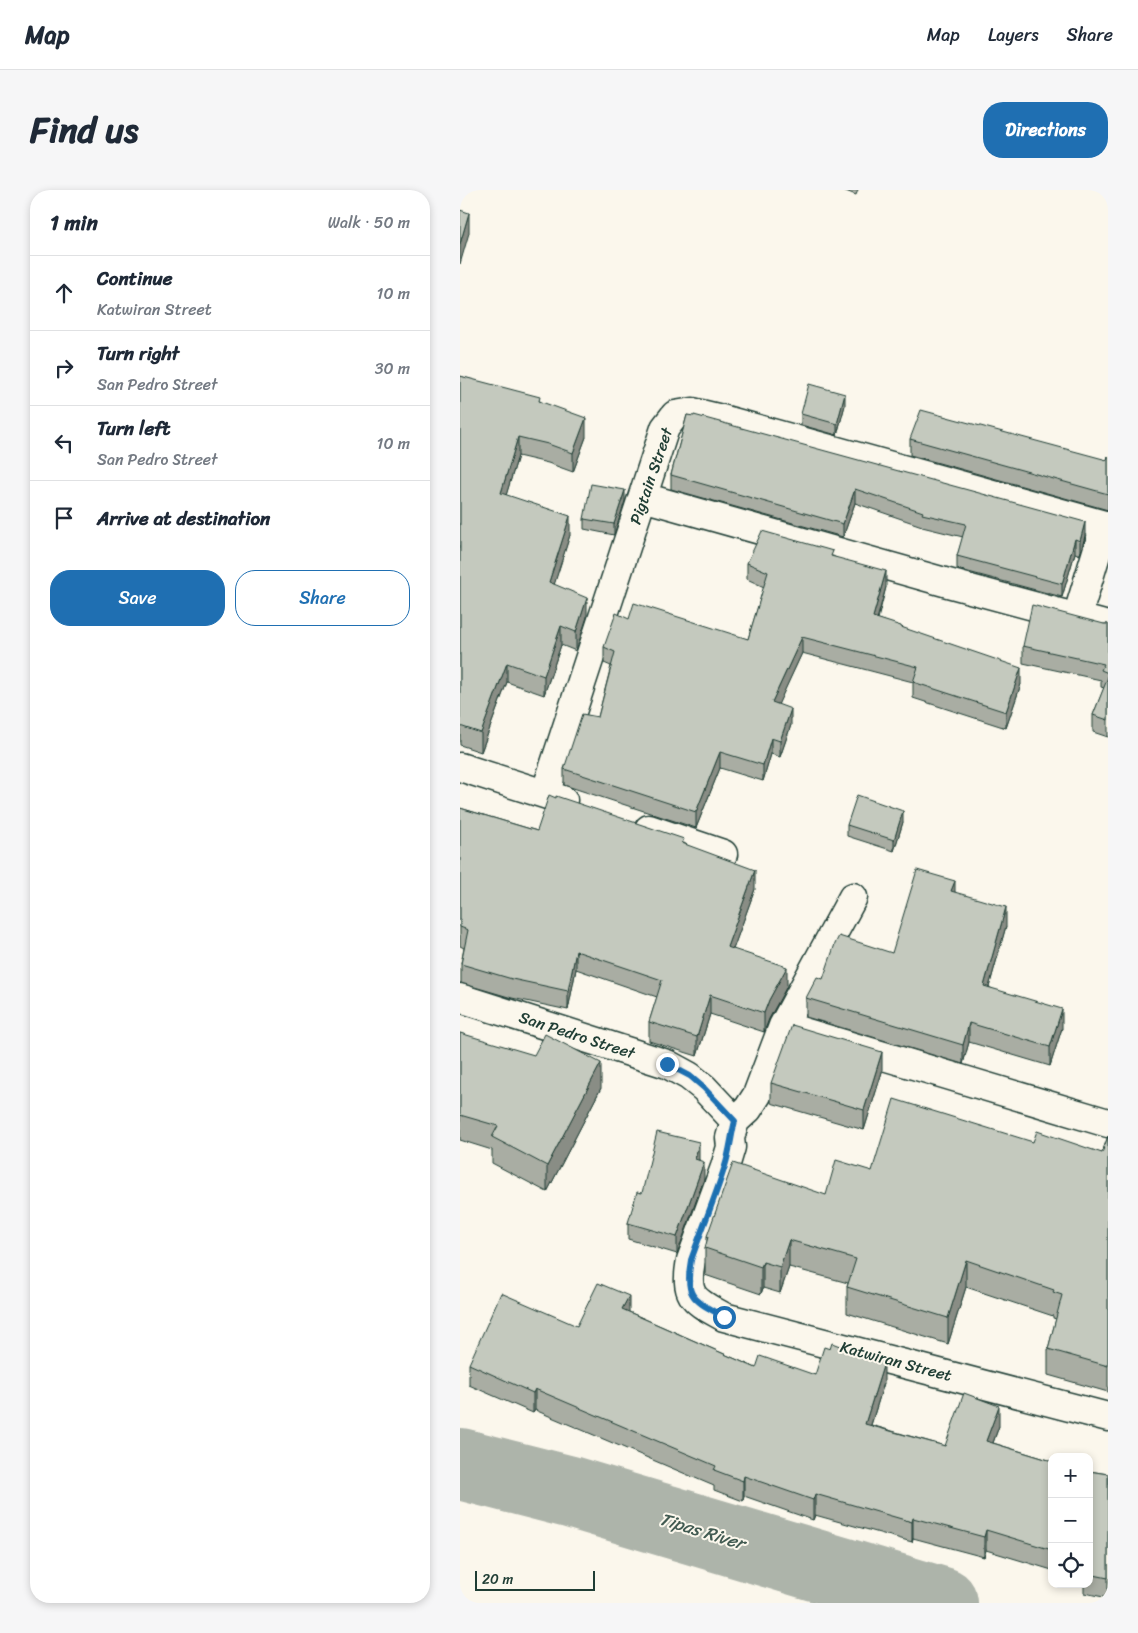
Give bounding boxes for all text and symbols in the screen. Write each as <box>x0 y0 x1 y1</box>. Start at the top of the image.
text: Map <box>25 14 69 56</box>
text: Map <box>927 19 960 51</box>
text: Layers <box>988 19 1039 51</box>
text: Share <box>1067 19 1113 51</box>
text: Find us <box>30 99 138 161</box>
button: Directions <box>983 102 1108 158</box>
text: 1 min <box>50 204 98 242</box>
text: Walk · 50 m <box>328 208 410 237</box>
text: Continue <box>97 262 173 295</box>
icon: ahead <box>50 279 78 307</box>
text: 10 m <box>377 279 410 308</box>
text: Katwiran Street <box>97 295 212 324</box>
text: Turn right <box>97 337 179 370</box>
icon: right <box>50 354 78 382</box>
text: 30 m <box>375 354 410 383</box>
text: San Pedro Street <box>97 370 218 399</box>
text: Turn left <box>97 412 170 445</box>
street label: Pigtain Street <box>621 423 681 528</box>
icon: left <box>50 429 78 457</box>
text: 10 m <box>377 429 410 458</box>
text: San Pedro Street <box>97 445 218 474</box>
text: Arrive at destination <box>97 502 270 535</box>
icon: arrive <box>50 504 78 532</box>
button: Save <box>50 570 225 626</box>
button: Share <box>235 570 410 626</box>
street label: San Pedro Street <box>515 1003 639 1068</box>
route end <box>656 1053 679 1076</box>
route start <box>713 1306 736 1329</box>
street label: Katwiran Street <box>837 1332 955 1390</box>
map controls <box>1048 1453 1093 1588</box>
button: + <box>1048 1453 1093 1498</box>
button: − <box>1048 1498 1093 1543</box>
water label: Tipas River <box>656 1503 752 1560</box>
button: locate <box>1048 1543 1093 1588</box>
text: 20 m <box>482 1567 513 1592</box>
scale bar <box>475 1568 595 1591</box>

